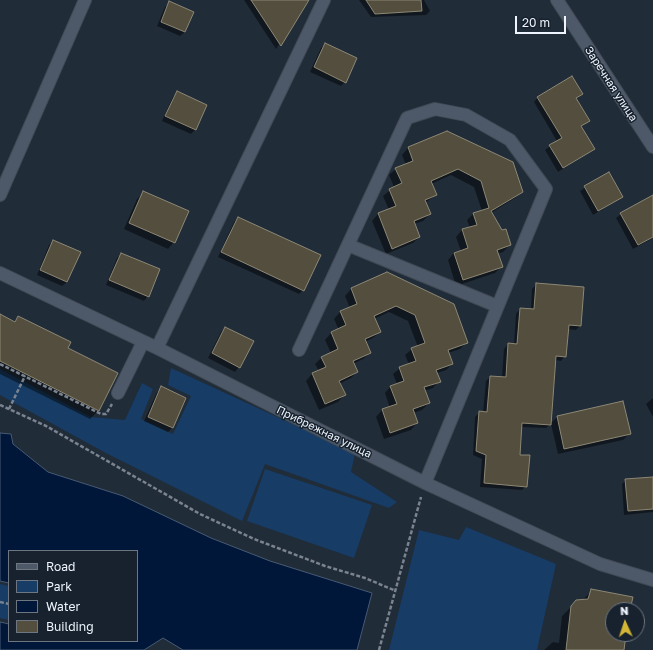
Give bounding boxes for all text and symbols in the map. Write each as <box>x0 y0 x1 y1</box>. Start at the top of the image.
scale bar <box>517 8 568 34</box>
text: 20 m <box>522 15 550 30</box>
street label: Заречная улица <box>582 44 640 124</box>
street label: Прибрежная улица <box>274 403 374 461</box>
legend <box>8 550 138 642</box>
text: Road <box>46 559 75 574</box>
text: Park <box>46 579 72 594</box>
text: Water <box>46 599 80 614</box>
north arrow <box>605 602 645 642</box>
text: N <box>620 604 629 617</box>
text: Building <box>46 619 94 634</box>

